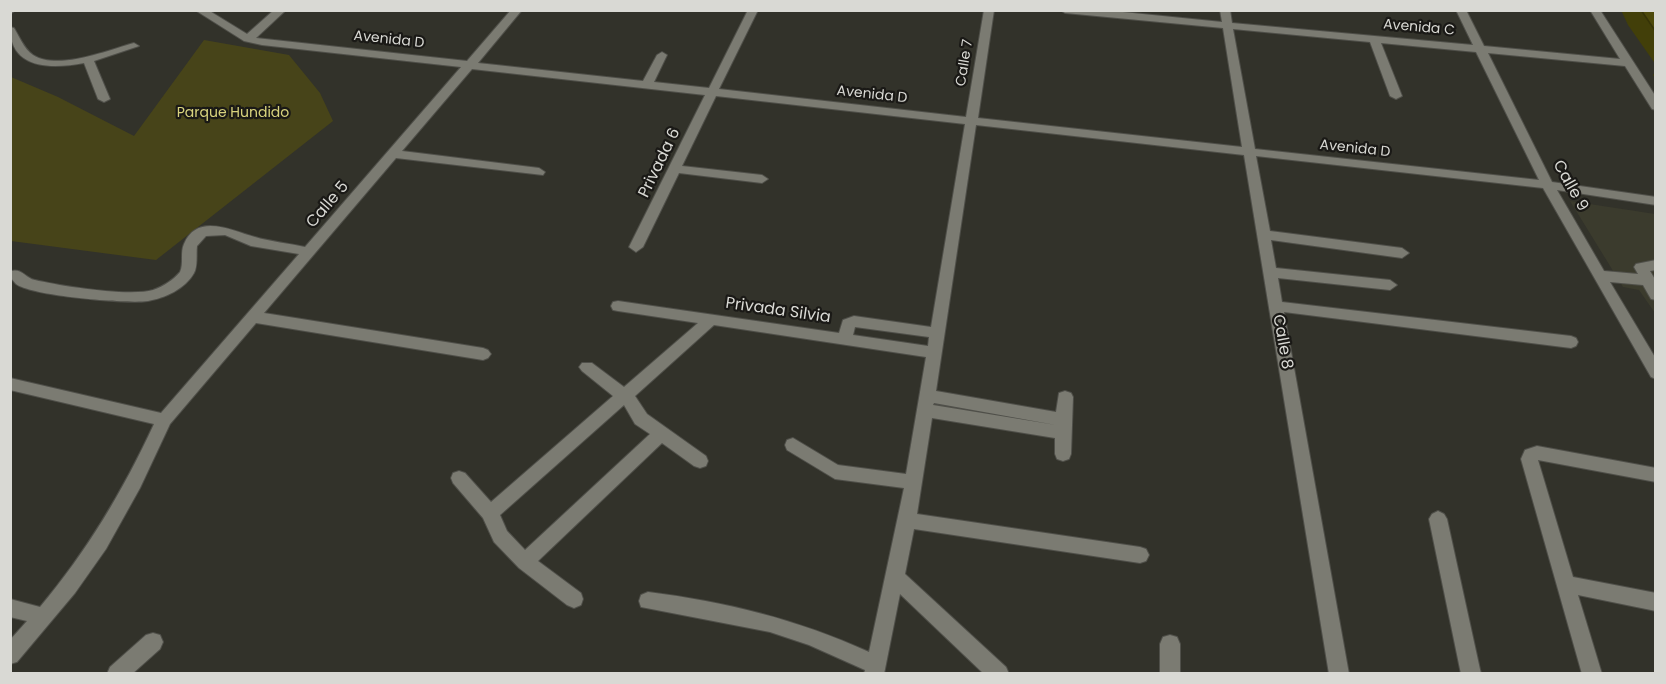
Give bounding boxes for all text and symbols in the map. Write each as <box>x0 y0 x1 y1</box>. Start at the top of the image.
street label: Avenida C <box>1382 17 1456 39</box>
street label: Avenida D <box>353 28 425 52</box>
street label: Calle 7 <box>953 38 977 88</box>
street label: Avenida D <box>836 83 908 107</box>
park label: Parque Hundido <box>177 105 289 121</box>
street label: Privada 6 <box>635 125 685 201</box>
street label: Avenida D <box>1319 137 1391 161</box>
street label: Calle 9 <box>1548 157 1592 215</box>
street label: Calle 5 <box>303 178 353 232</box>
street label: Privada Silvia <box>724 294 832 328</box>
street label: Calle 8 <box>1268 313 1296 371</box>

